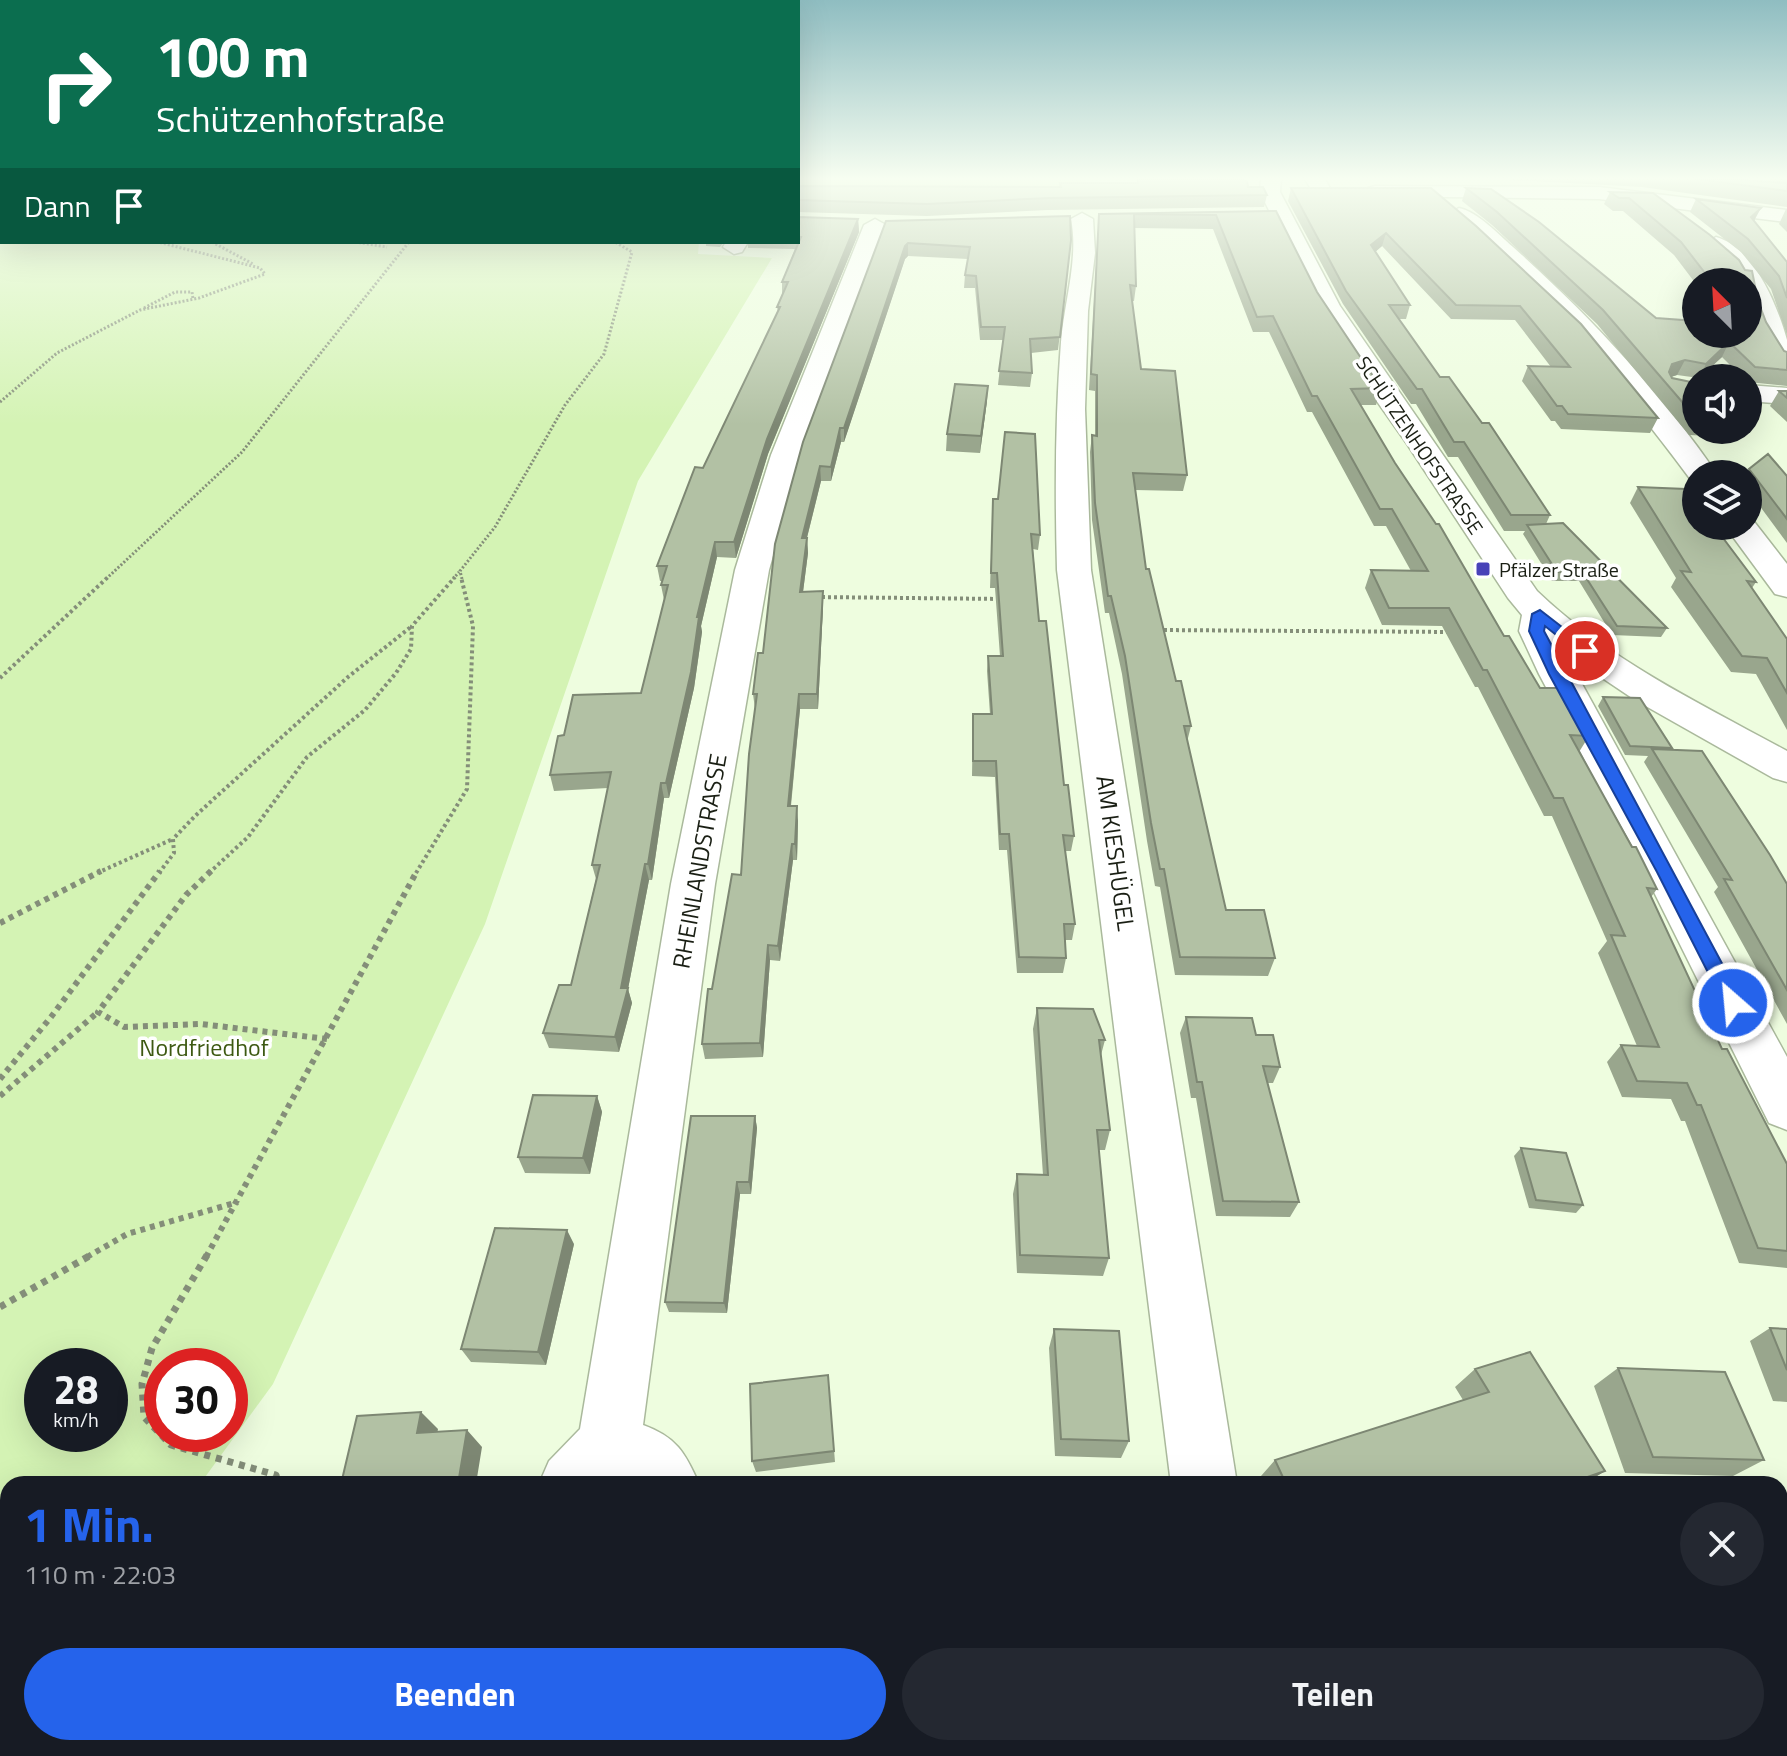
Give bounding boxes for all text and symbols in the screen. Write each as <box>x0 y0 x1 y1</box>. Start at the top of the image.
text: 100 m <box>156 14 309 99</box>
icon: right <box>24 32 128 136</box>
text: Schützenhofstraße <box>156 91 445 146</box>
text: Dann <box>24 183 91 229</box>
icon: arrive <box>107 184 151 228</box>
north arrow <box>1682 268 1762 348</box>
map controls <box>1682 268 1762 540</box>
street label: SCHÜTZENHOFSTRASSE <box>1349 350 1491 540</box>
button: sound <box>1682 364 1762 444</box>
button: layers <box>1682 460 1762 540</box>
place label: Pfälzer Straße <box>1499 554 1619 585</box>
marker: Pfälzer Straße <box>1474 560 1492 578</box>
pin <box>1551 617 1619 685</box>
icon: arrive <box>1563 629 1607 673</box>
street label: RHEINLANDSTRASSE <box>662 751 736 971</box>
street label: AM KIESHÜGEL <box>1087 773 1145 934</box>
position arrow <box>1691 961 1775 1045</box>
park label: Nordfriedhof <box>139 1029 269 1065</box>
speed limit sign: 30 <box>144 1348 248 1452</box>
text: 28 <box>54 1359 98 1420</box>
text: km/h <box>53 1404 99 1435</box>
text: 1 Min. <box>24 1488 154 1561</box>
button: close <box>1680 1502 1764 1586</box>
text: 110 m · 22:03 <box>24 1555 176 1594</box>
button: Beenden <box>24 1648 886 1740</box>
button: Teilen <box>902 1648 1764 1740</box>

